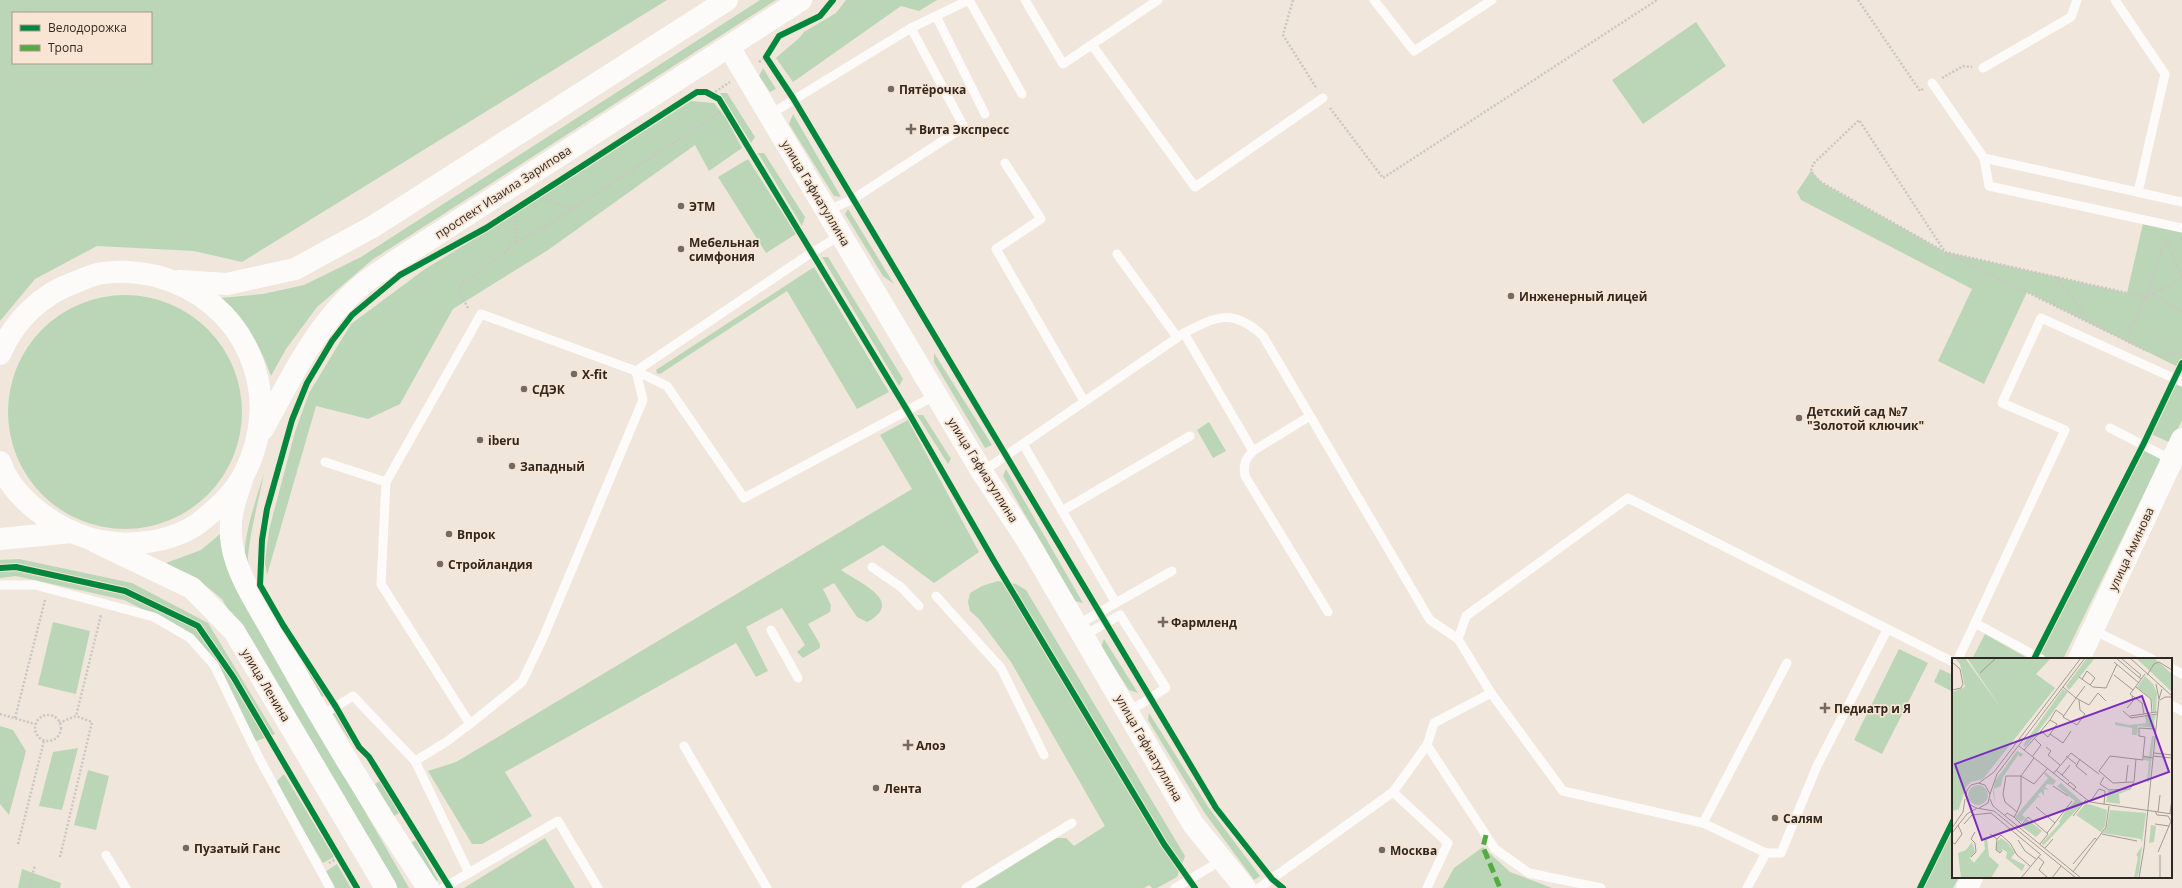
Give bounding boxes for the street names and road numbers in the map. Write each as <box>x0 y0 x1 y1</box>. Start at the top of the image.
street label: улица Гафиатуллина <box>778 137 854 249</box>
street label: проспект Изаила Зарипова <box>431 141 575 243</box>
street label: улица Гафиатуллина <box>944 414 1022 526</box>
street label: улица Аминова <box>2104 505 2158 593</box>
street label: улица Ленина <box>237 645 295 725</box>
street label: улица Гафиатуллина <box>1111 691 1187 805</box>

